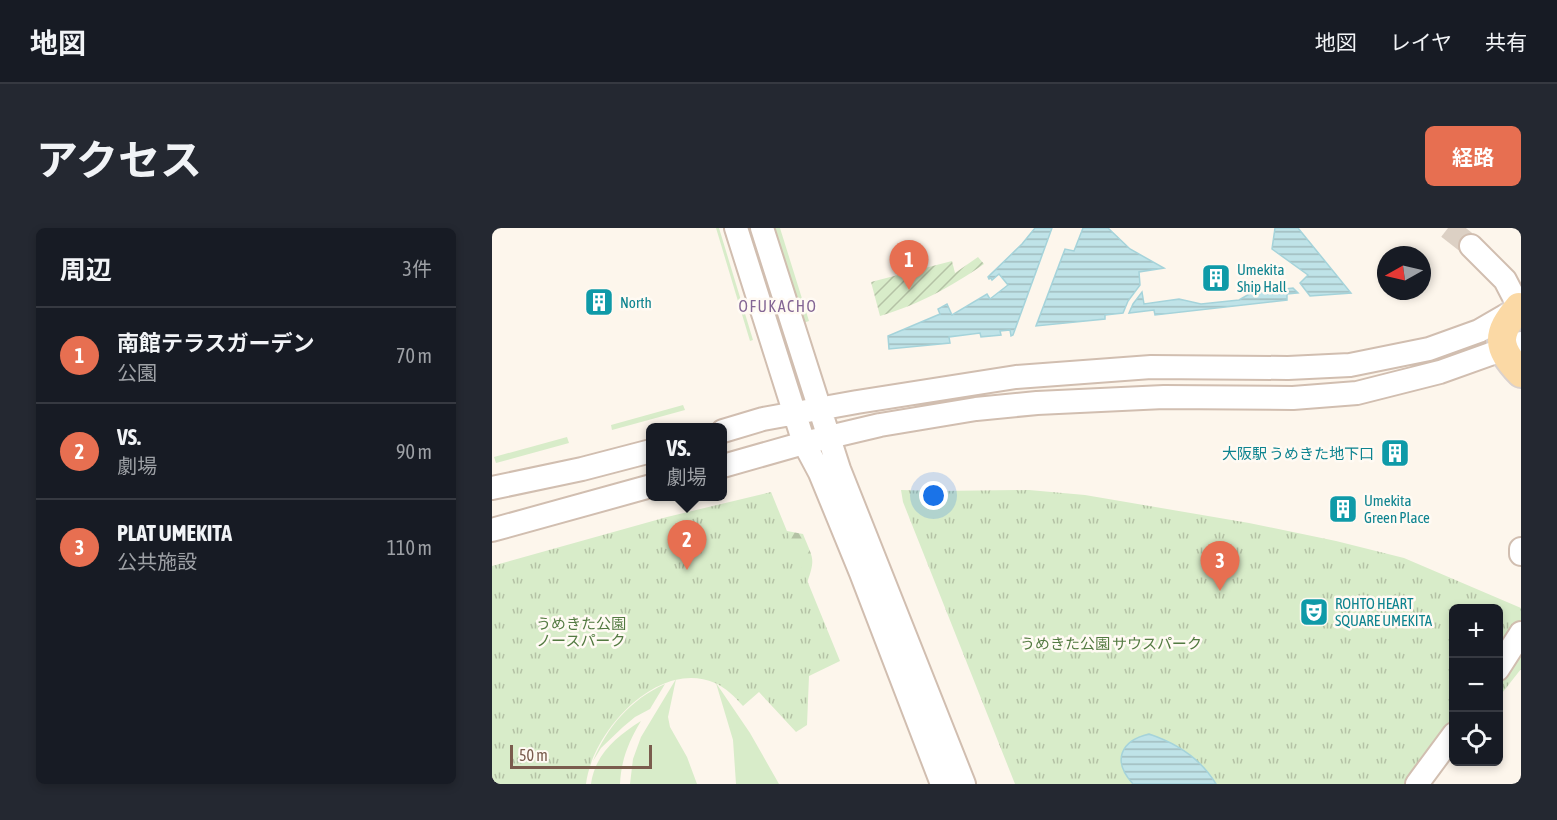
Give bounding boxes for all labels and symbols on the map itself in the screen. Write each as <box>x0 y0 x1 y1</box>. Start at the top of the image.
pin: 1 <box>890 241 928 290</box>
north arrow <box>1377 246 1431 300</box>
place label: Umekita Ship Hall <box>1237 261 1287 295</box>
building icon: Umekita Ship Hall <box>1200 262 1232 294</box>
building icon: North <box>583 286 615 318</box>
place label: North <box>620 294 652 311</box>
district label: OFUKACHO <box>739 297 817 315</box>
building icon: 大阪駅 うめきた地下口 <box>1379 437 1411 469</box>
place label: 大阪駅 うめきた地下口 <box>1222 445 1374 462</box>
your location <box>919 481 948 510</box>
place label: Umekita Green Place <box>1364 492 1430 526</box>
building icon: Umekita Green Place <box>1327 493 1359 525</box>
pin: 2 <box>668 520 706 570</box>
pin: 3 <box>1200 542 1240 591</box>
place label: ROHTO HEART SQUARE UMEKITA <box>1335 595 1433 629</box>
theatre icon: ROHTO HEART SQUARE UMEKITA <box>1298 596 1330 628</box>
park label: うめきた公園 ノースパーク <box>536 615 626 649</box>
park label: うめきた公園 サウスパーク <box>1020 635 1202 652</box>
scale bar <box>510 742 652 770</box>

